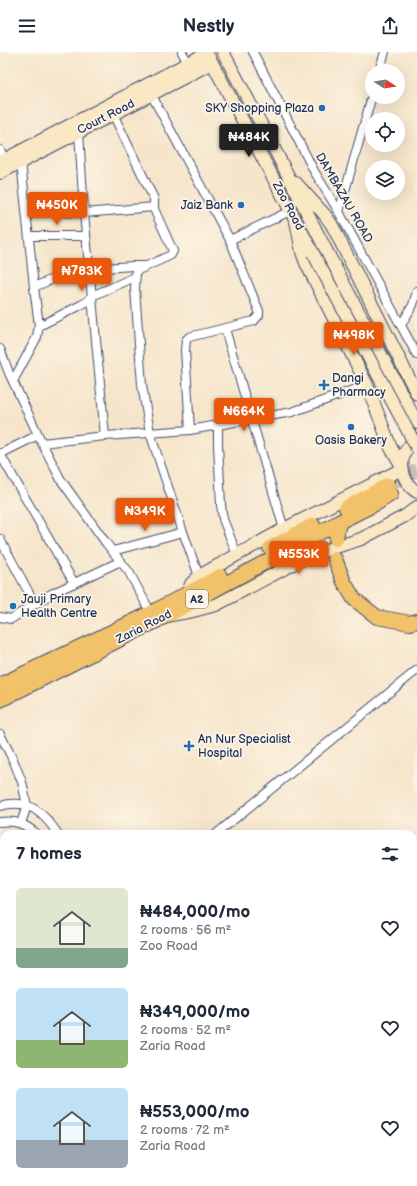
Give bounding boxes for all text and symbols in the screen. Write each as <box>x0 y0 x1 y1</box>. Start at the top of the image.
icon: menu <box>16 15 38 37</box>
icon: share <box>379 15 401 37</box>
text: Nestly <box>183 16 234 37</box>
north arrow <box>365 64 405 104</box>
map controls <box>365 64 405 200</box>
street label: Court Road <box>75 96 137 138</box>
place label: SKY Shopping Plaza <box>205 101 314 116</box>
marker: SKY Shopping Plaza <box>317 103 327 113</box>
button: locate <box>365 112 405 152</box>
pin: ₦484K <box>221 124 277 158</box>
text: ₦484K <box>228 129 270 145</box>
street label: DAMBAZAU ROAD <box>312 150 376 246</box>
button: layers <box>365 160 405 200</box>
street label: Zoo Road <box>268 178 307 233</box>
pin: ₦450K <box>29 192 85 226</box>
text: ₦450K <box>36 197 78 213</box>
place label: Jaiz Bank <box>181 198 233 213</box>
marker: Jaiz Bank <box>236 200 246 210</box>
pin: ₦783K <box>54 258 110 292</box>
text: ₦783K <box>62 263 102 279</box>
pin: ₦498K <box>326 322 382 356</box>
text: ₦498K <box>333 327 375 343</box>
place label: Dangi Pharmacy <box>332 371 386 400</box>
marker: Dangi Pharmacy <box>319 380 329 390</box>
pin: ₦664K <box>216 398 272 432</box>
text: ₦664K <box>223 403 265 419</box>
marker: Oasis Bakery <box>346 422 356 432</box>
place label: Oasis Bakery <box>315 433 388 448</box>
pin: ₦349K <box>117 498 173 532</box>
text: ₦349K <box>124 503 166 519</box>
pin: ₦553K <box>271 541 327 575</box>
text: ₦553K <box>279 546 319 562</box>
road number: A2 <box>186 590 208 608</box>
place label: Jauji Primary Health Centre <box>21 592 97 621</box>
marker: Jauji Primary Health Centre <box>8 601 18 611</box>
street label: Zaria Road <box>113 607 174 648</box>
place label: An Nur Specialist Hospital <box>198 732 291 761</box>
marker: An Nur Specialist Hospital <box>183 740 195 752</box>
icon: filters <box>379 843 401 865</box>
text: 7 homes <box>16 844 82 864</box>
text: ₦484,000/mo <box>140 902 250 922</box>
icon: home <box>48 904 96 952</box>
icon: heart <box>379 917 401 939</box>
text: 2 rooms · 56 m² <box>140 922 231 938</box>
text: Zoo Road <box>140 938 198 954</box>
text: ₦349,000/mo <box>140 1002 250 1022</box>
icon: home <box>48 1004 96 1052</box>
icon: heart <box>379 1017 401 1039</box>
text: 2 rooms · 52 m² <box>140 1022 231 1038</box>
text: Zaria Road <box>140 1038 205 1054</box>
text: ₦553,000/mo <box>140 1102 250 1122</box>
icon: home <box>48 1104 96 1152</box>
icon: heart <box>379 1117 401 1139</box>
text: 2 rooms · 72 m² <box>140 1122 230 1138</box>
text: Zaria Road <box>140 1138 205 1154</box>

